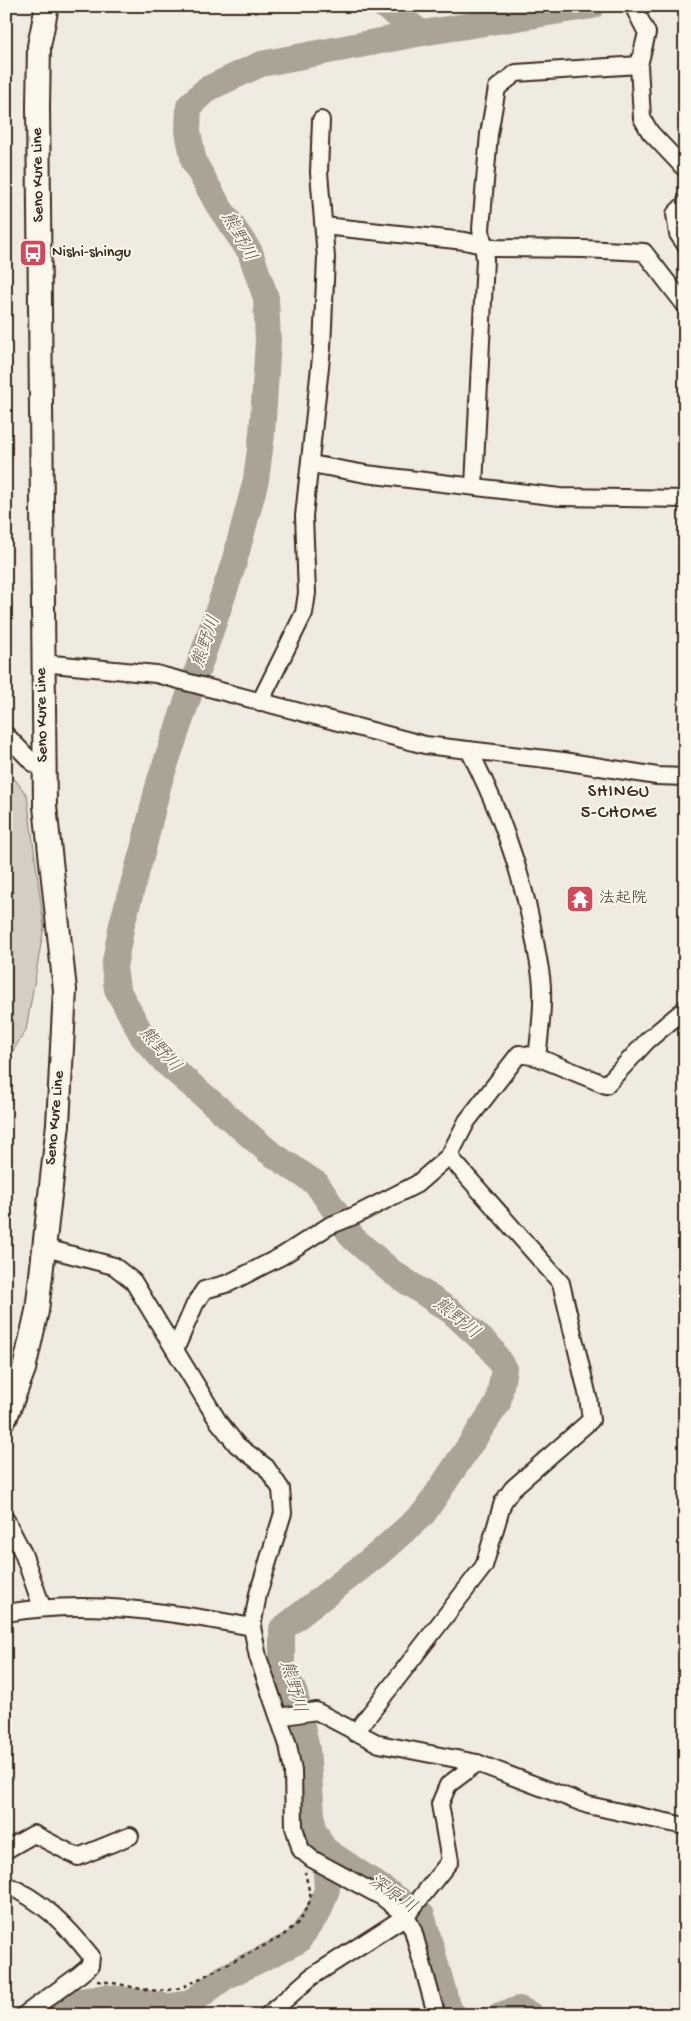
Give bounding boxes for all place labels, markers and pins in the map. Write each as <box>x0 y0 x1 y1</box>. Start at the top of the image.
bus stop icon: Nishi-shingu <box>18 238 48 268</box>
place label: Nishi-shingu <box>52 244 132 263</box>
temple icon: 法起院 <box>565 884 595 914</box>
place label: 法起院 <box>599 889 647 909</box>

